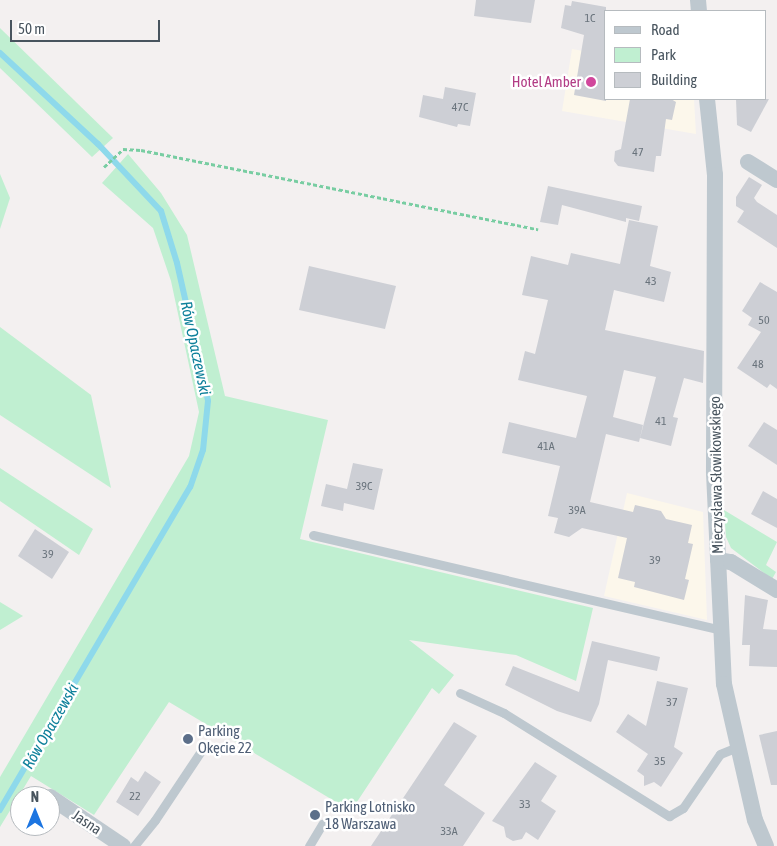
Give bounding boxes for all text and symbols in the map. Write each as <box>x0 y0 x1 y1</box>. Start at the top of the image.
scale bar <box>12 10 162 42</box>
legend <box>604 10 767 100</box>
house number: 1C <box>584 12 596 26</box>
text: 50 m <box>18 20 45 37</box>
text: Road <box>651 21 680 38</box>
text: Park <box>651 46 676 63</box>
text: Building <box>651 71 697 88</box>
place label: Hotel Amber <box>512 73 581 91</box>
marker: Hotel Amber <box>585 76 597 88</box>
house number: 47C <box>452 101 468 115</box>
house number: 47 <box>632 146 644 160</box>
house number: 43 <box>645 275 657 289</box>
water label: Rów Opaczewski <box>177 299 215 397</box>
house number: 50 <box>758 314 770 328</box>
house number: 48 <box>752 358 764 372</box>
street label: Mieczysława Słowikowskiego <box>706 396 726 554</box>
house number: 41 <box>655 415 667 429</box>
house number: 41A <box>537 440 555 454</box>
house number: 39C <box>356 480 372 494</box>
house number: 39A <box>568 504 586 518</box>
house number: 39 <box>42 548 54 562</box>
house number: 39 <box>649 554 661 568</box>
water label: Rów Opaczewski <box>18 680 82 772</box>
house number: 37 <box>666 696 678 710</box>
place label: Parking Okęcie 22 <box>198 721 252 756</box>
marker: Parking Okęcie 22 <box>182 733 194 745</box>
house number: 35 <box>654 755 666 769</box>
north arrow <box>10 786 60 836</box>
text: N <box>31 789 39 805</box>
house number: 22 <box>129 790 141 804</box>
place label: Parking Lotnisko 18 Warszawa <box>325 797 415 832</box>
house number: 33 <box>519 798 531 812</box>
street label: Jasna <box>69 806 105 838</box>
marker: Parking Lotnisko 18 Warszawa <box>309 809 321 821</box>
house number: 33A <box>440 825 458 839</box>

